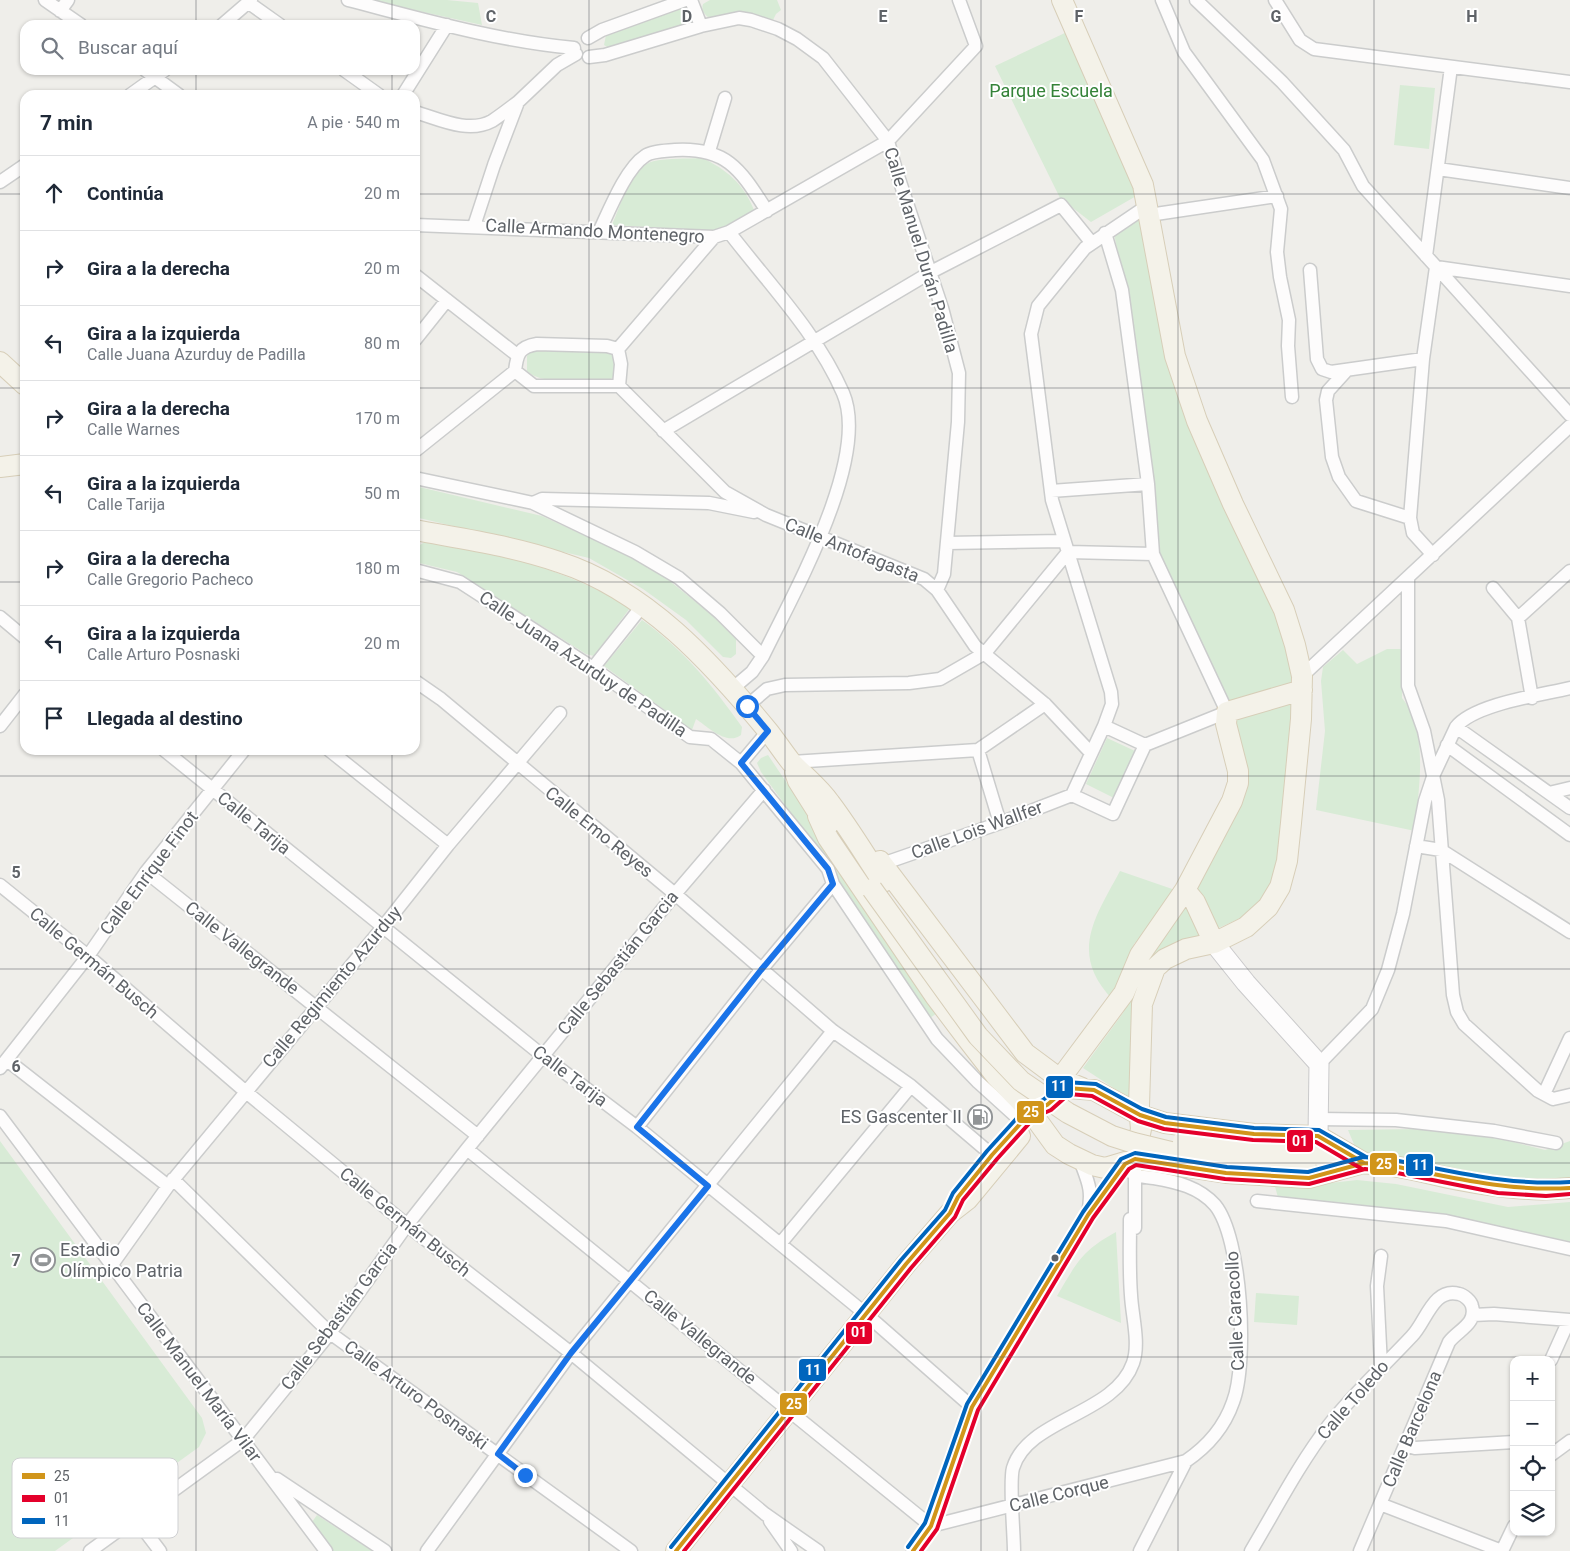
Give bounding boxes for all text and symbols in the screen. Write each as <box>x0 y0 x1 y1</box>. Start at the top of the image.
text: C <box>486 7 496 26</box>
text: D <box>682 7 692 26</box>
text: E <box>879 7 888 26</box>
text: F <box>1075 7 1084 26</box>
text: G <box>1271 7 1282 26</box>
text: H <box>1466 7 1478 26</box>
search box <box>20 20 420 75</box>
icon: search <box>38 34 66 62</box>
text: Buscar aquí <box>78 36 178 59</box>
park label: Parque Escuela <box>989 80 1113 101</box>
text: 7 min <box>40 111 93 135</box>
text: A pie · 540 m <box>307 113 400 132</box>
street label: Calle Manuel Durán Padilla <box>880 145 963 355</box>
icon: ahead <box>40 179 68 207</box>
text: Continúa <box>87 182 164 205</box>
text: 20 m <box>364 184 400 203</box>
street label: Calle Armando Montenegro <box>485 214 705 247</box>
icon: right <box>40 254 68 282</box>
text: Gira a la derecha <box>87 257 230 280</box>
text: 20 m <box>364 259 400 278</box>
text: Gira a la izquierda <box>87 322 240 345</box>
icon: left <box>40 329 68 357</box>
text: 80 m <box>364 334 400 353</box>
text: Calle Juana Azurduy de Padilla <box>87 345 306 364</box>
text: Gira a la derecha <box>87 397 230 420</box>
icon: right <box>40 404 68 432</box>
text: 170 m <box>355 409 400 428</box>
text: Calle Warnes <box>87 420 180 439</box>
text: Gira a la izquierda <box>87 472 240 495</box>
icon: left <box>40 479 68 507</box>
text: 50 m <box>364 484 400 503</box>
text: Calle Tarija <box>87 495 165 514</box>
street label: Calle Antofagasta <box>782 513 922 586</box>
text: Gira a la derecha <box>87 547 230 570</box>
icon: right <box>40 554 68 582</box>
text: 180 m <box>355 559 400 578</box>
text: Calle Gregorio Pacheco <box>87 570 253 589</box>
street label: Calle Juana Azurduy de Padilla <box>475 586 691 741</box>
text: Gira a la izquierda <box>87 622 240 645</box>
icon: left <box>40 629 68 657</box>
text: 20 m <box>364 634 400 653</box>
text: Calle Arturo Posnaski <box>87 645 240 664</box>
route start <box>736 695 759 718</box>
icon: arrive <box>40 704 68 732</box>
text: Llegada al destino <box>87 707 243 730</box>
street label: Calle Emo Reyes <box>541 782 658 882</box>
street label: Calle Tarija <box>214 787 295 858</box>
street label: Calle Lois Wallfer <box>908 796 1045 863</box>
street label: Calle Enrique Finot <box>95 807 202 939</box>
text: 5 <box>11 863 21 882</box>
street label: Calle Sebastián Garcia <box>553 886 682 1039</box>
street label: Calle Vallegrande <box>181 897 303 999</box>
street label: Calle Regimiento Azurduy <box>258 901 406 1072</box>
street label: Calle Germán Busch <box>26 903 163 1023</box>
street label: Calle Tarija <box>529 1041 612 1110</box>
text: 6 <box>11 1057 21 1076</box>
line badge: 11 <box>1045 1075 1074 1099</box>
text: 11 <box>1051 1078 1067 1094</box>
line badge: 25 <box>1016 1100 1045 1124</box>
fuel station icon: ES Gascenter II <box>967 1104 993 1130</box>
text: 25 <box>1023 1104 1039 1120</box>
place label: ES Gascenter II <box>841 1106 962 1127</box>
line badge: 01 <box>1286 1129 1314 1153</box>
text: 01 <box>1292 1133 1308 1149</box>
line badge: 25 <box>1369 1152 1398 1176</box>
line badge: 11 <box>1405 1153 1434 1177</box>
text: 25 <box>1376 1156 1392 1172</box>
text: 11 <box>1412 1157 1428 1173</box>
street label: Calle Germán Busch <box>336 1163 475 1281</box>
street label: Calle Sebastián Garcia <box>276 1238 401 1394</box>
place label: Estadio Olímpico Patria <box>60 1239 183 1281</box>
sports icon: Estadio Olímpico Patria <box>30 1247 56 1273</box>
text: 7 <box>11 1251 21 1270</box>
street label: Calle Caracollo <box>1221 1251 1248 1372</box>
unlabelled marker <box>1050 1253 1060 1263</box>
street label: Calle Vallegrande <box>640 1285 761 1388</box>
street label: Calle Manuel María Vilar <box>133 1298 266 1466</box>
line badge: 01 <box>845 1321 873 1345</box>
text: 01 <box>851 1324 867 1340</box>
street label: Calle Arturo Posnaski <box>340 1335 492 1454</box>
street label: Calle Toledo <box>1312 1356 1393 1444</box>
map controls <box>1510 1356 1555 1536</box>
button: + <box>1510 1356 1555 1401</box>
line badge: 11 <box>798 1358 827 1382</box>
text: 11 <box>805 1362 821 1378</box>
street label: Calle Barcelona <box>1378 1367 1446 1490</box>
line badge: 25 <box>779 1392 808 1416</box>
text: 25 <box>786 1396 802 1412</box>
button: − <box>1510 1401 1555 1446</box>
button: locate <box>1510 1446 1555 1491</box>
legend <box>12 1458 178 1538</box>
route end <box>514 1464 537 1487</box>
text: 25 <box>54 1468 70 1484</box>
street label: Calle Corque <box>1007 1471 1111 1516</box>
text: 01 <box>54 1490 70 1506</box>
button: layers <box>1510 1491 1555 1536</box>
text: 11 <box>54 1513 70 1529</box>

